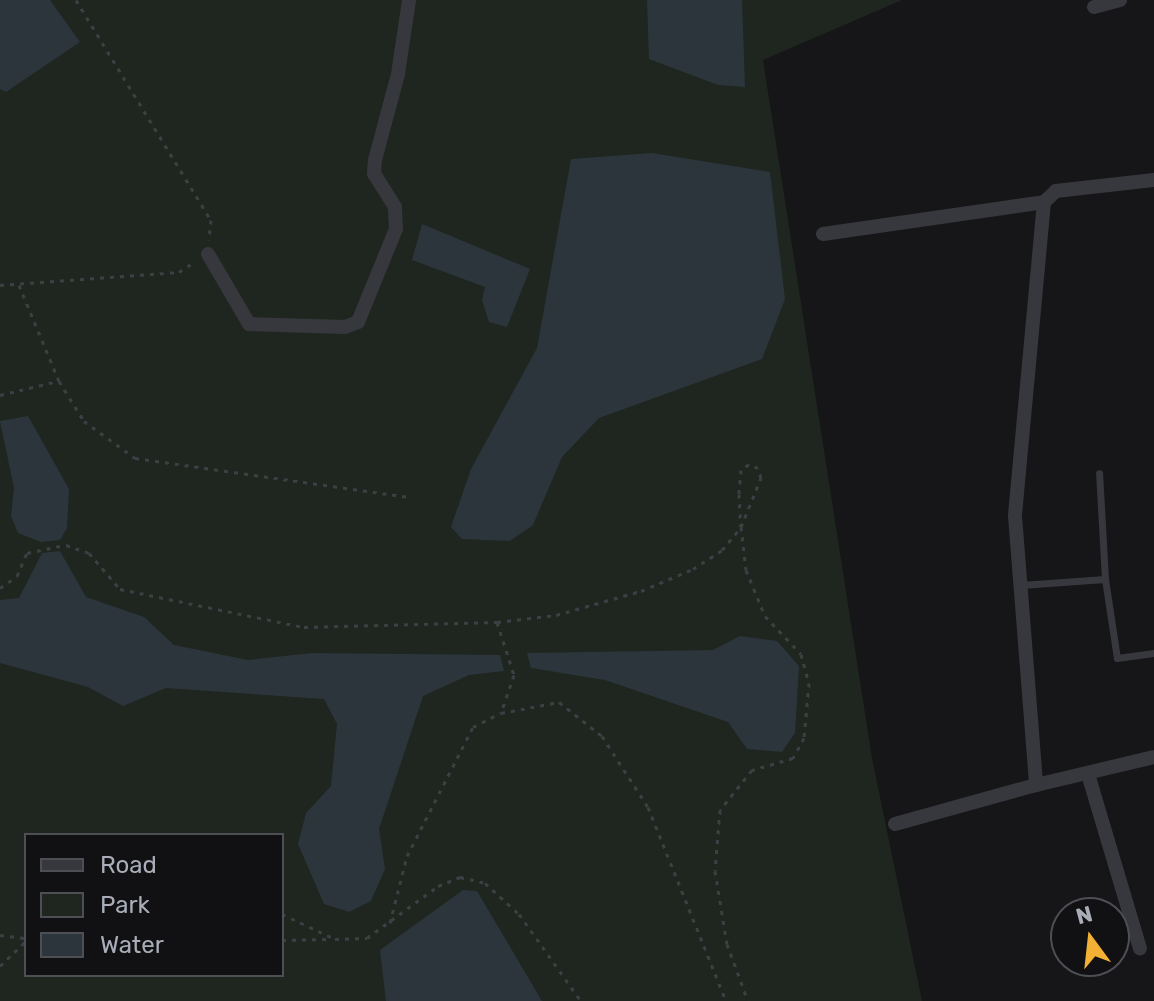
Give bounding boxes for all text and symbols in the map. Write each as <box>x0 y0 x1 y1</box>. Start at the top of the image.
legend <box>24 833 284 977</box>
text: Road <box>100 851 157 879</box>
text: Park <box>100 891 150 919</box>
north arrow <box>1050 897 1130 977</box>
text: N <box>1073 900 1095 930</box>
text: Water <box>100 931 164 959</box>

